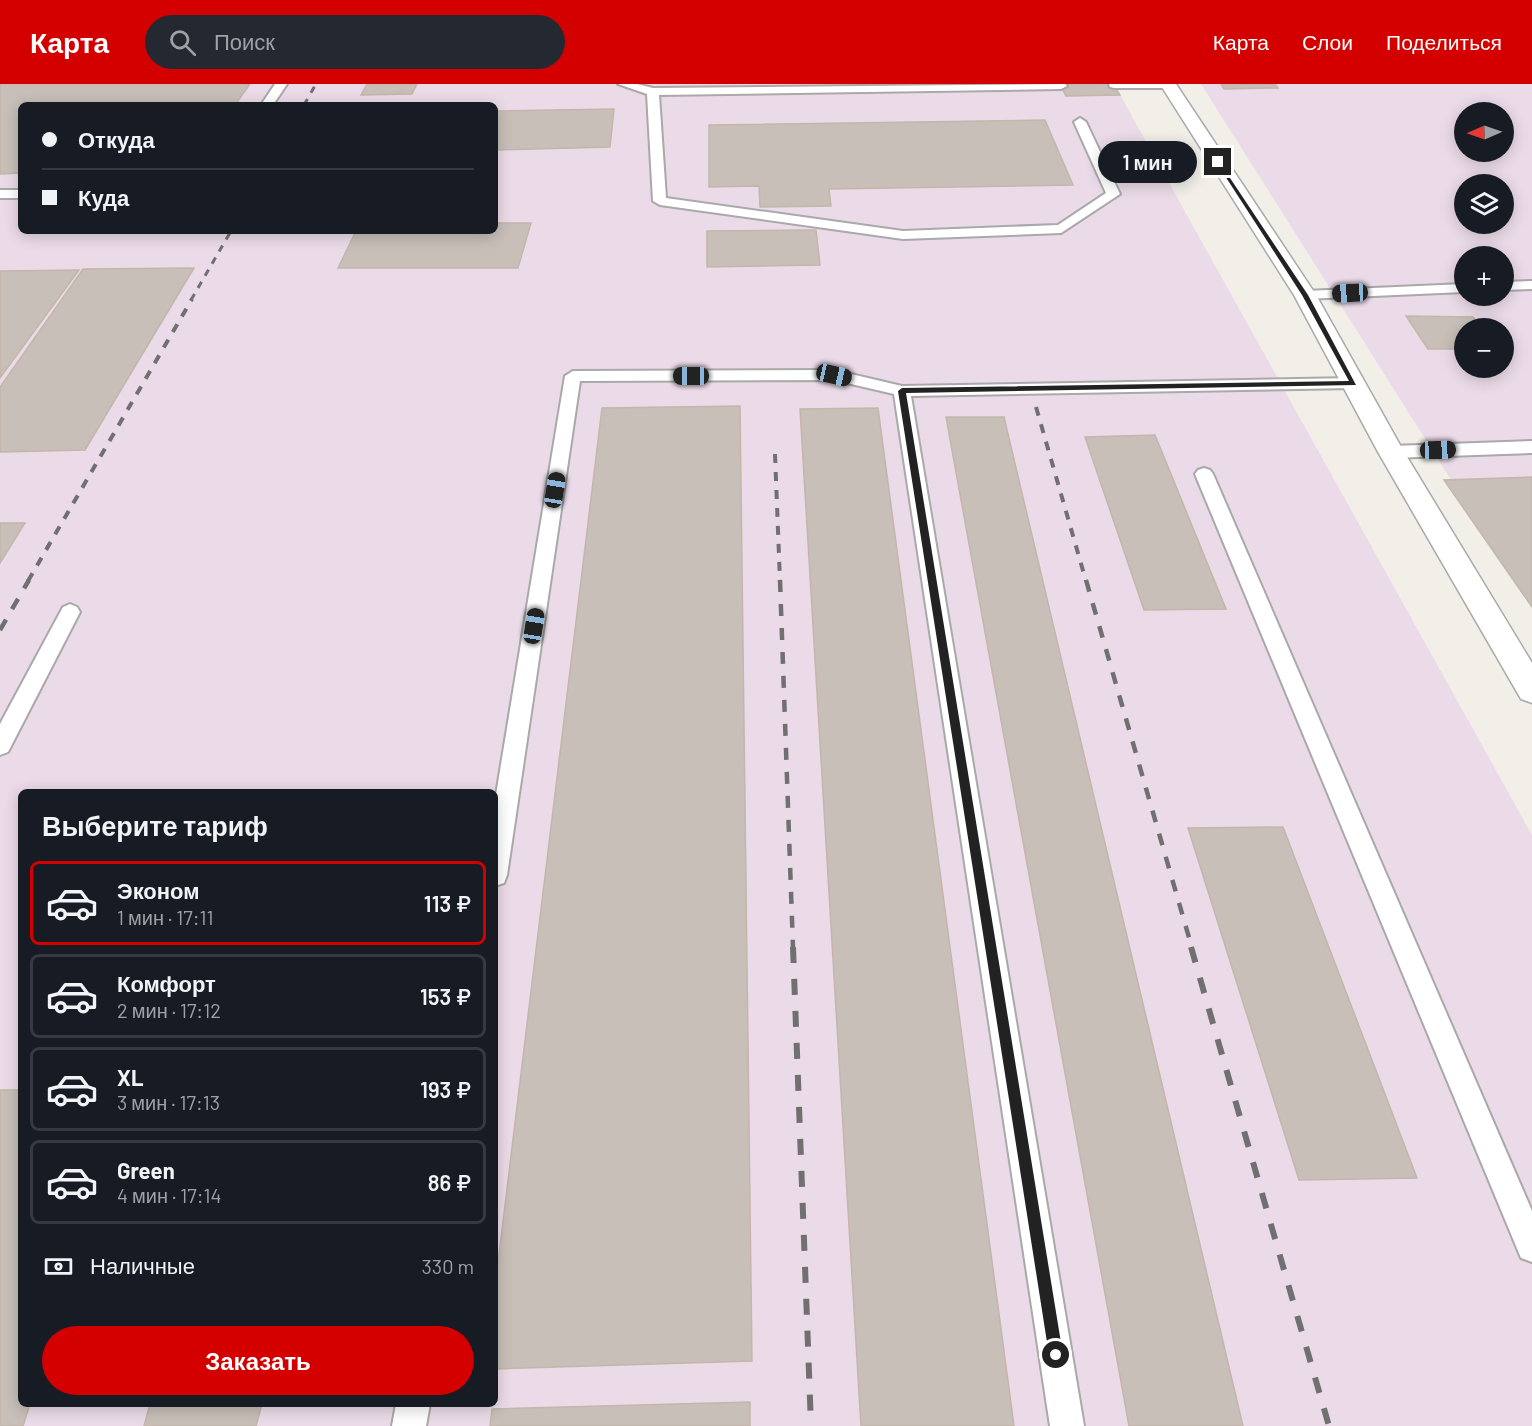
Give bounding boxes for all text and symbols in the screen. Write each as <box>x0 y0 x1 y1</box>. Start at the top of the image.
search box <box>145 15 565 69</box>
text: Карта <box>30 25 109 59</box>
icon: search <box>166 26 199 59</box>
text: Поиск <box>214 28 275 54</box>
text: Карта <box>1213 29 1269 54</box>
text: Слои <box>1302 29 1353 54</box>
text: Поделиться <box>1386 29 1502 54</box>
north arrow <box>1454 102 1514 162</box>
map controls <box>1454 102 1514 378</box>
text: Откуда <box>78 126 155 152</box>
callout: 1 мин <box>1098 141 1197 183</box>
route end <box>1204 148 1231 175</box>
text: 1 мин <box>1122 150 1173 174</box>
button: layers <box>1454 174 1514 234</box>
text: Куда <box>78 184 129 210</box>
button: + <box>1454 246 1514 306</box>
car <box>1332 283 1368 303</box>
button: − <box>1454 318 1514 378</box>
car <box>814 362 854 388</box>
car <box>673 367 709 385</box>
car <box>1420 440 1456 460</box>
car <box>543 471 567 509</box>
car <box>522 607 546 645</box>
text: Выберите тариф <box>42 809 268 841</box>
icon: car <box>45 876 99 930</box>
text: Эконом <box>117 877 200 903</box>
text: 113 ₽ <box>424 890 471 916</box>
text: 1 мин · 17:11 <box>117 905 213 929</box>
icon: car <box>45 969 99 1023</box>
text: Комфорт <box>117 970 216 996</box>
text: 153 ₽ <box>420 983 471 1009</box>
text: 2 мин · 17:12 <box>117 998 221 1022</box>
icon: car <box>45 1062 99 1116</box>
text: XL <box>117 1064 143 1090</box>
text: 193 ₽ <box>420 1076 471 1102</box>
text: 3 мин · 17:13 <box>117 1090 220 1114</box>
icon: car <box>45 1155 99 1209</box>
text: Green <box>117 1157 175 1183</box>
text: 86 ₽ <box>428 1169 471 1195</box>
text: 4 мин · 17:14 <box>117 1183 221 1207</box>
icon: cash <box>42 1250 75 1283</box>
text: Наличные <box>90 1252 195 1278</box>
text: 330 m <box>422 1254 474 1278</box>
button: Заказать <box>42 1326 474 1395</box>
route start <box>1042 1341 1069 1368</box>

